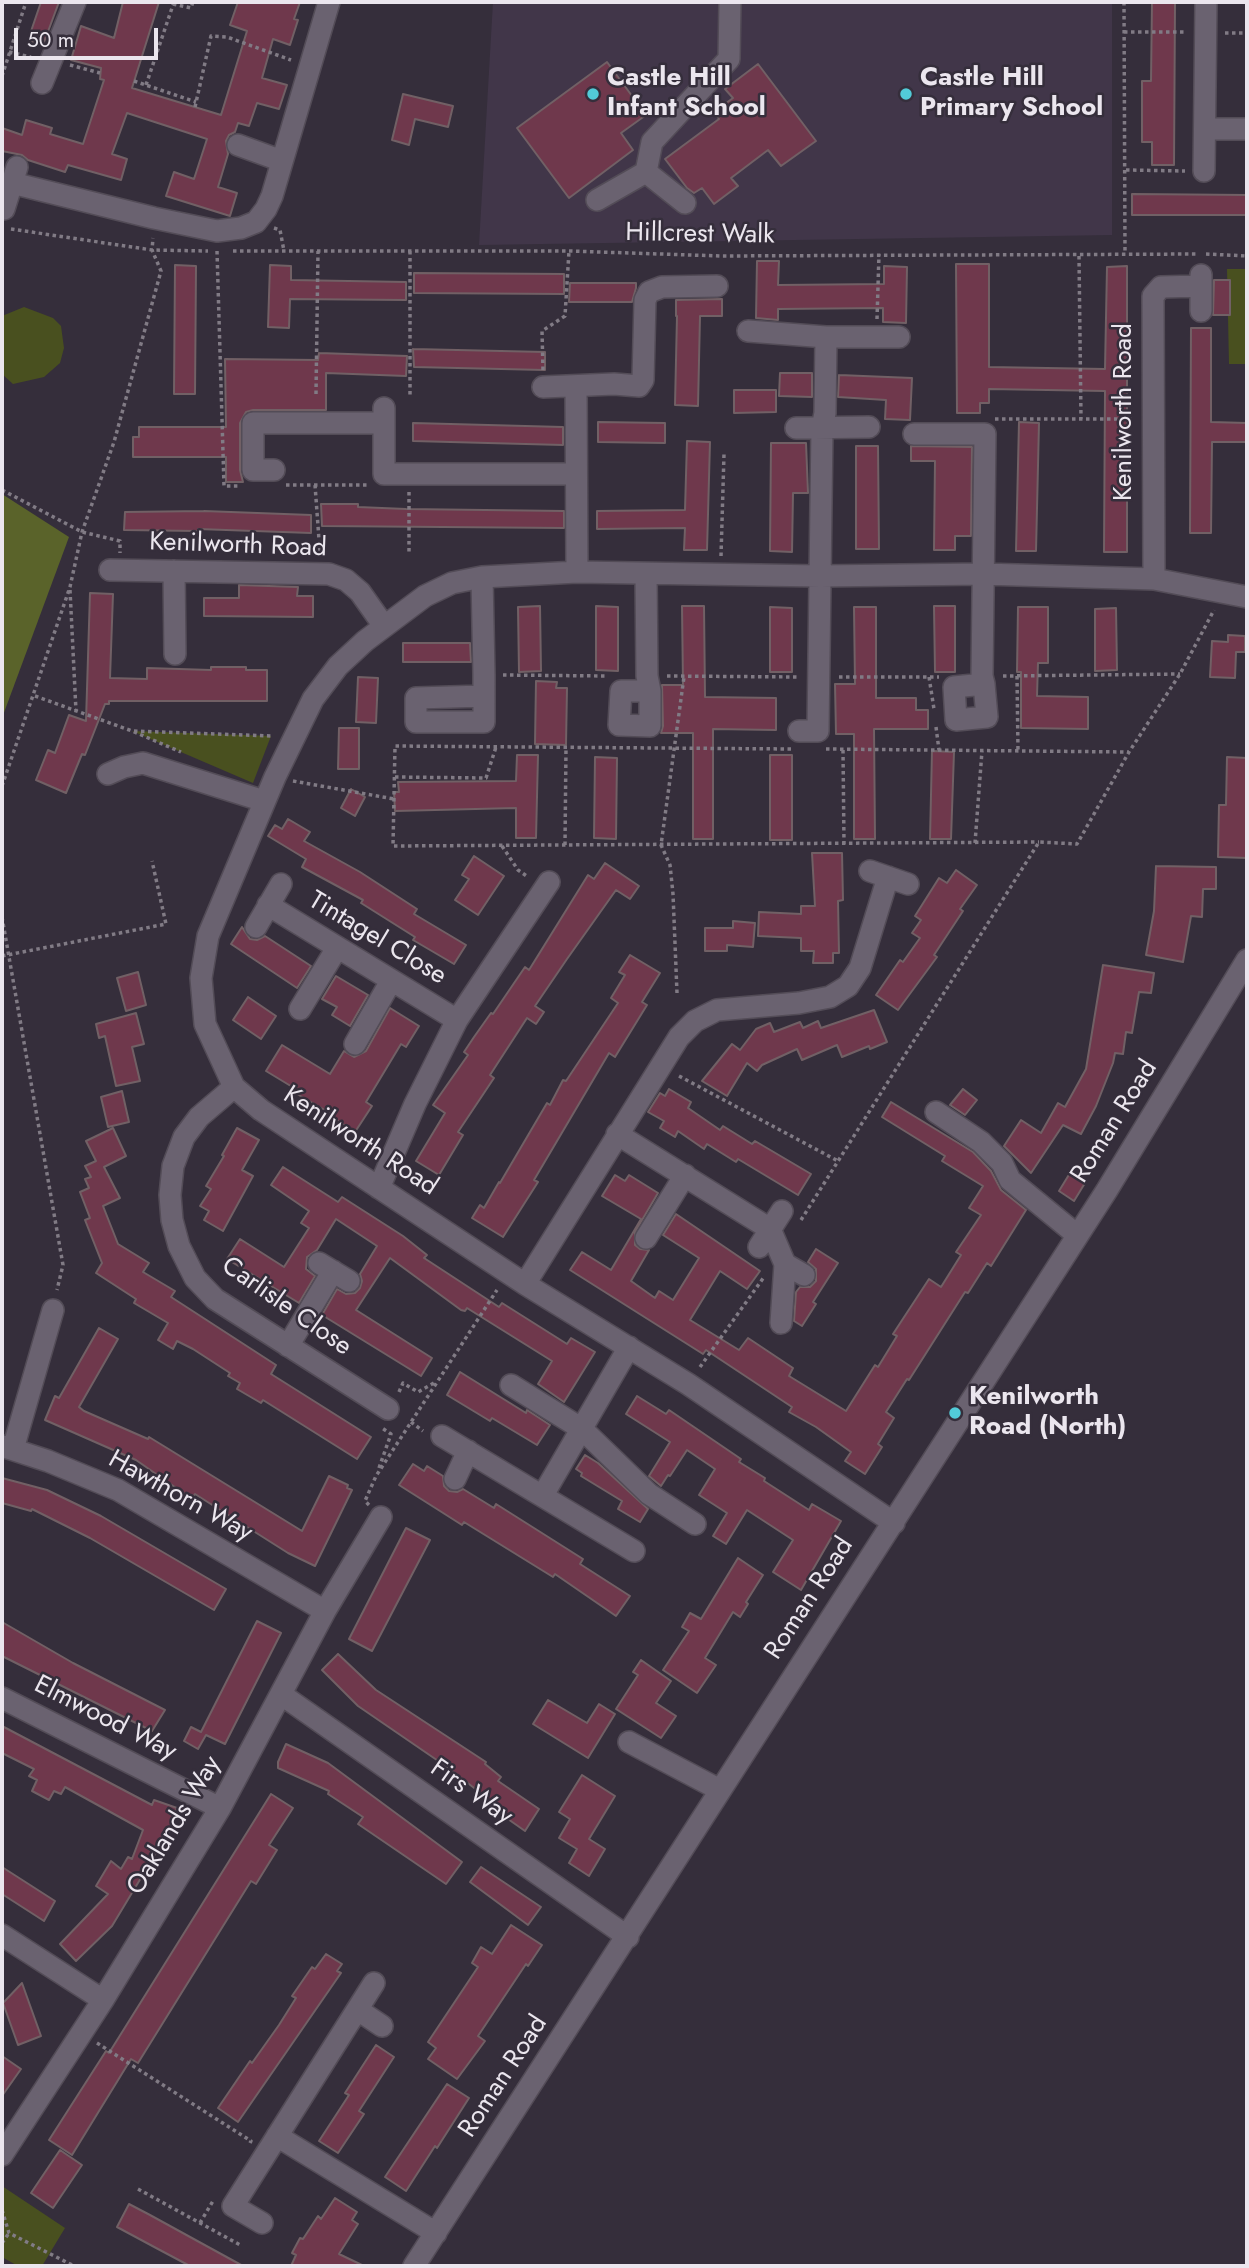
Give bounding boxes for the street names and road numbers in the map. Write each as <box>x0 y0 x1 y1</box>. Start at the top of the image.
street label: Hillcrest Walk <box>625 218 775 252</box>
street label: Kenilworth Road <box>1109 323 1141 501</box>
street label: Kenilworth Road <box>149 527 327 565</box>
street label: Tintagel Close <box>302 886 452 992</box>
street label: Roman Road <box>1065 1055 1165 1189</box>
street label: Kenilworth Road <box>277 1080 443 1204</box>
street label: Carlisle Close <box>215 1251 357 1363</box>
street label: Hawthorn Way <box>102 1445 258 1549</box>
street label: Roman Road <box>759 1532 861 1666</box>
street label: Elmwood Way <box>29 1670 181 1768</box>
street label: Oaklands Way <box>121 1751 229 1901</box>
street label: Firs Way <box>424 1753 518 1833</box>
street label: Roman Road <box>453 2010 555 2144</box>

